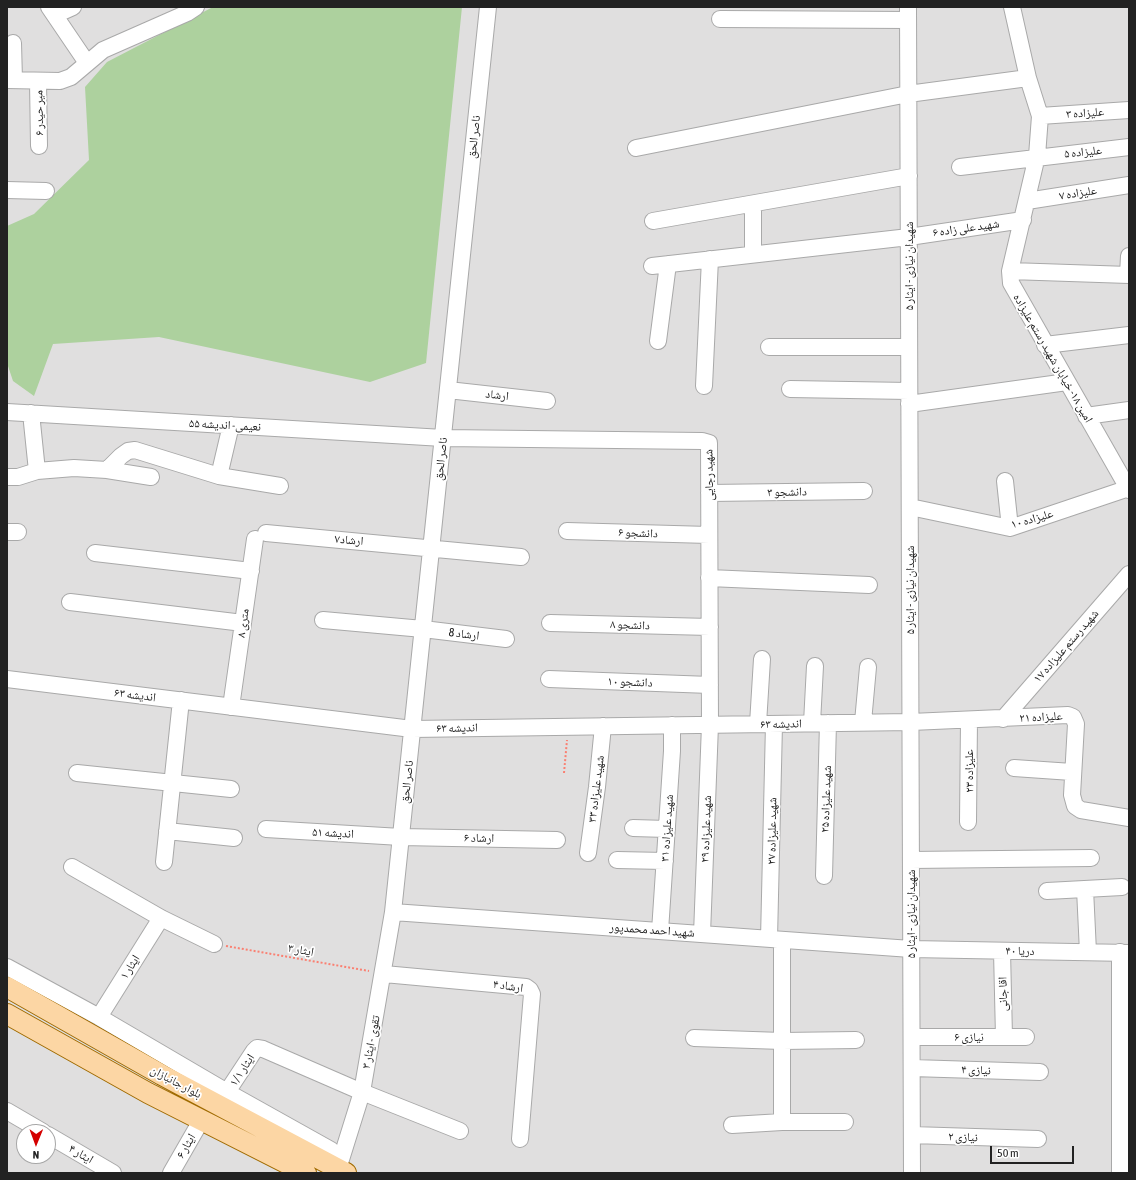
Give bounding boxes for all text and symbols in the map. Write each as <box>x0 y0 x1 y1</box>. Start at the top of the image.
street label: میر حیدر ۶ <box>31 90 47 136</box>
street label: علیزاده ۳ <box>1066 104 1104 122</box>
street label: ناصر الحق <box>465 115 483 159</box>
street label: علیزاده ۵ <box>1063 143 1103 161</box>
street label: علیزاده ۷ <box>1058 183 1098 203</box>
street label: شهید علی زاده ۶ <box>932 216 1000 240</box>
street label: شهیدان نیازی - ایثار ۵ <box>902 222 916 310</box>
street label: امین ۱۸- خيابان شهيد رستم عليزاده <box>1010 291 1096 425</box>
street label: ارشاد <box>485 387 509 403</box>
street label: نعیمی- اندیشه ۵۵ <box>189 416 261 434</box>
street label: ناصر الحق <box>432 437 450 481</box>
street label: شهید رجایی <box>701 449 717 501</box>
street label: دانشجو ۳ <box>767 484 807 500</box>
street label: علیزاده ۱۰ <box>1009 506 1055 532</box>
street label: دانشجو ۶ <box>618 525 658 541</box>
street label: ارشاد۷ <box>334 532 364 548</box>
street label: شهیدان نیازی - ایثار ۵ <box>903 546 917 634</box>
street label: ۱۷ شهید رستم علیزاده <box>1030 606 1102 686</box>
street label: ۸ متری <box>234 608 252 638</box>
street label: دانشجو ۸ <box>610 617 650 633</box>
street label: ارشاد 8 <box>448 625 480 643</box>
street label: دانشجو ۱۰ <box>607 674 653 690</box>
street label: اندیشه ۶۳ <box>113 685 157 705</box>
street label: علیزاده ۲۱ <box>1019 709 1063 725</box>
street label: اندیشه ۶۳ <box>760 716 802 732</box>
street label: اندیشه ۶۳ <box>436 720 478 736</box>
street label: علیزاده ۲۳ <box>962 749 976 793</box>
street label: شهید علیزاده ۳۳ <box>585 755 607 823</box>
street label: ناصر الحق <box>398 760 416 804</box>
street label: شهید علیزاده ۲۵ <box>818 765 834 833</box>
street label: شهید علیزاده ۳۱ <box>657 794 677 862</box>
street label: شهید علیزاده ۲۹ <box>698 795 714 863</box>
street label: شهید علیزاده ۲۷ <box>764 797 780 865</box>
street label: اندیشه ۵۱ <box>312 825 354 841</box>
street label: ارشاد ۶ <box>464 831 494 845</box>
street label: شهیدان نیازی - ایثار ۵ <box>904 870 918 958</box>
street label: شهید احمد محمدپور <box>609 920 695 940</box>
street label: ایثار ۳ <box>287 941 315 959</box>
street label: دریا ۴۰ <box>1005 944 1035 958</box>
street label: ایثار ۱ <box>117 952 143 982</box>
street label: اقا جانی <box>995 976 1011 1012</box>
street label: ارشاد ۴ <box>492 977 524 995</box>
street label: تقوی - ایثار ۳ <box>359 1014 383 1070</box>
street label: نیازی ۶ <box>954 1030 984 1044</box>
street label: ایثار ۱/۱ <box>226 1051 258 1089</box>
street label: بلوار جانبازان <box>148 1062 204 1102</box>
street label: نیازی ۴ <box>961 1062 991 1078</box>
north arrow <box>16 1124 56 1164</box>
street label: نیازی ۲ <box>948 1129 978 1145</box>
street label: ایثار ۶ <box>173 1131 199 1161</box>
scale bar <box>992 1138 1076 1164</box>
street label: ایثار ۴ <box>66 1141 96 1167</box>
text: 50 m <box>997 1146 1019 1160</box>
text: N <box>32 1149 39 1161</box>

